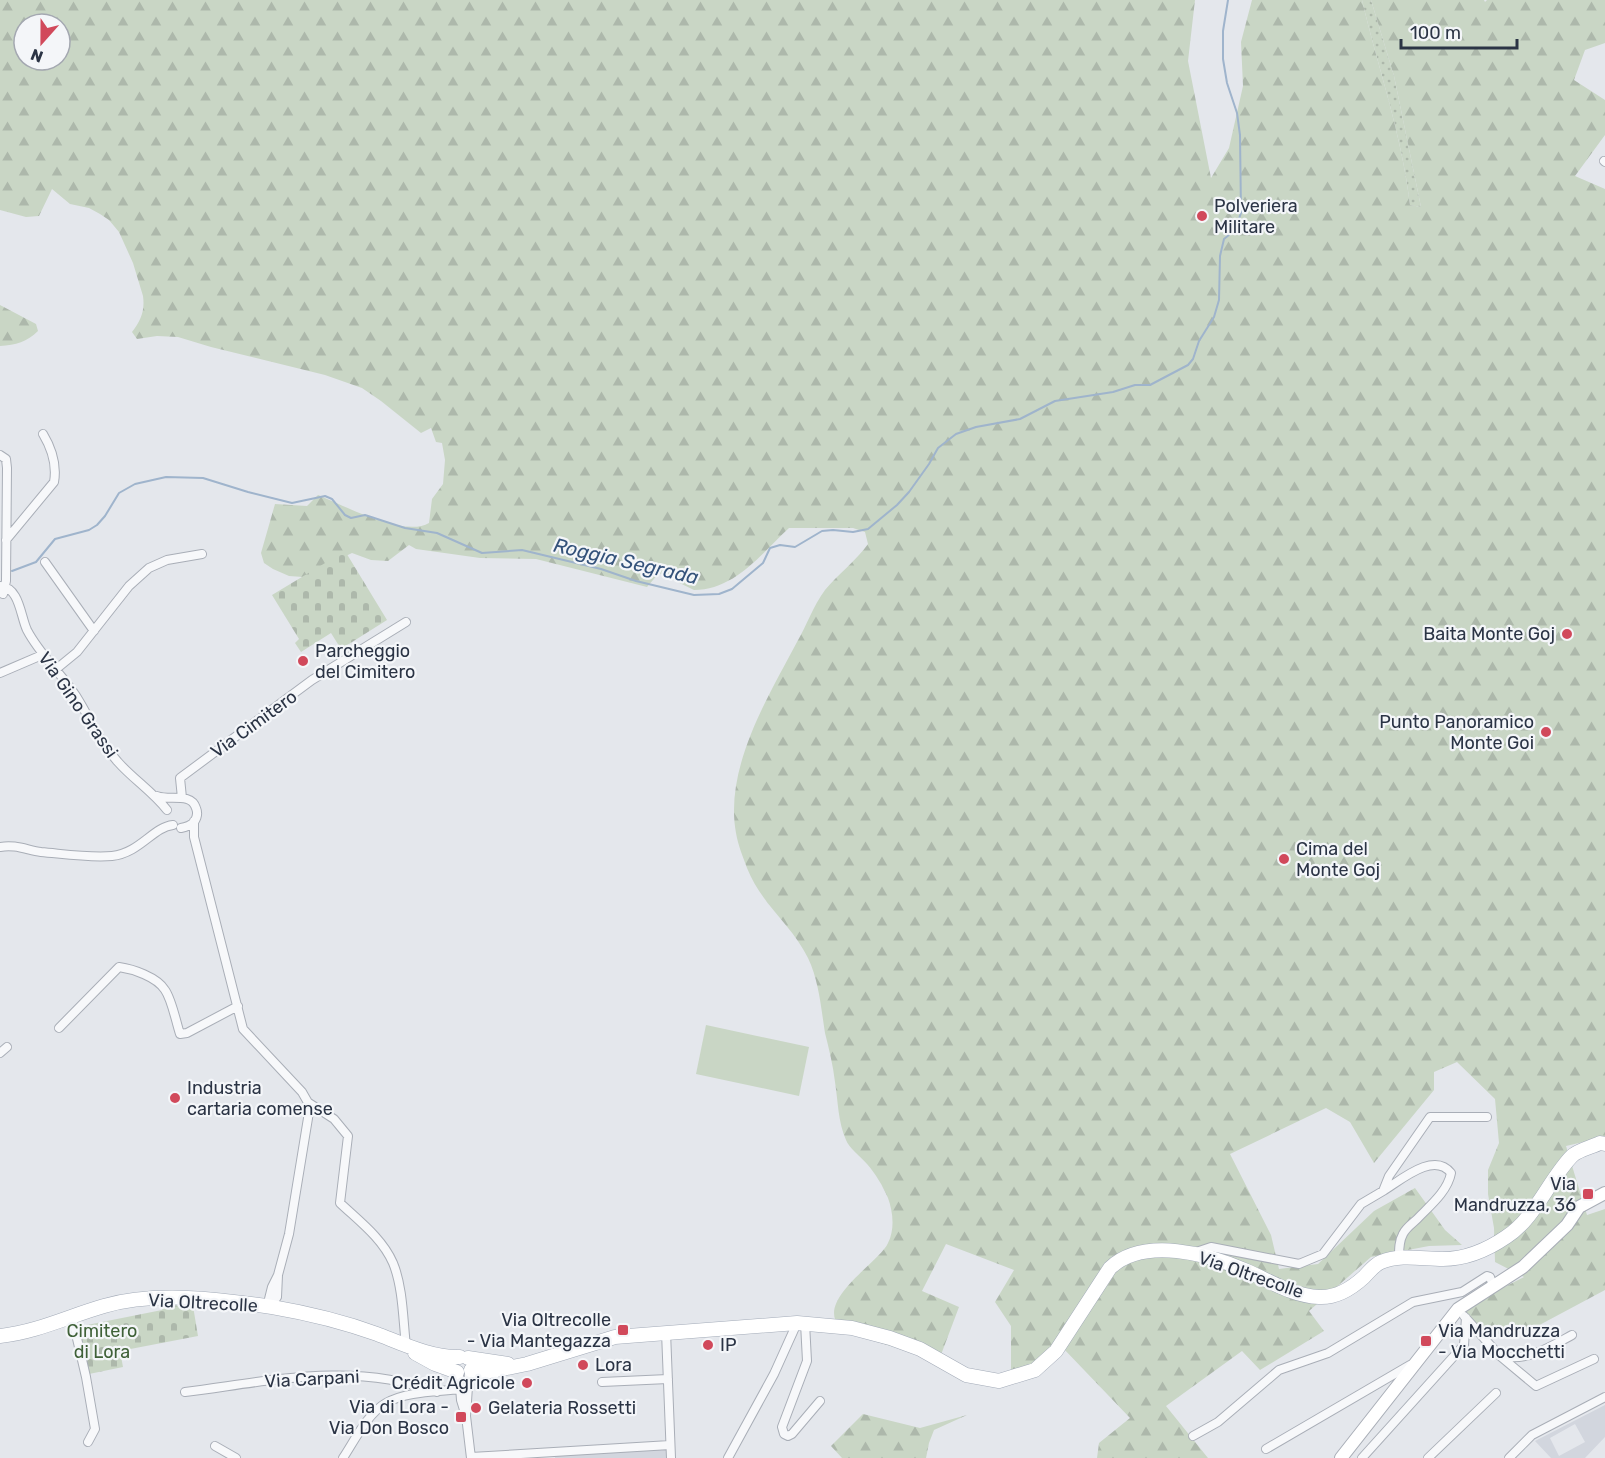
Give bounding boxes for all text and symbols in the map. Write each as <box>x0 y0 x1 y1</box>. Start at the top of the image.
north arrow <box>12 12 72 72</box>
scale bar <box>1401 12 1516 50</box>
text: 100 m <box>1410 22 1461 44</box>
text: N <box>28 45 46 66</box>
place label: Polveriera Militare <box>1214 195 1298 238</box>
marker: Polveriera Militare <box>1195 209 1209 223</box>
water label: Roggia Segrada <box>551 533 701 589</box>
place label: Baita Monte Goj <box>1423 623 1555 645</box>
marker: Baita Monte Goj <box>1560 627 1574 641</box>
place label: Parcheggio del Cimitero <box>315 640 415 683</box>
street label: Via Gino Grassi <box>33 648 123 762</box>
marker: Parcheggio del Cimitero <box>296 654 310 668</box>
street label: Via Cimitero <box>207 685 301 763</box>
place label: Punto Panoramico Monte Goi <box>1379 711 1534 754</box>
marker: Punto Panoramico Monte Goi <box>1539 725 1553 739</box>
place label: Cima del Monte Goj <box>1296 838 1380 881</box>
marker: Cima del Monte Goj <box>1277 852 1291 866</box>
place label: Industria cartaria comense <box>187 1077 333 1120</box>
marker: Industria cartaria comense <box>168 1091 182 1105</box>
place label: Via Mandruzza, 36 <box>1454 1173 1576 1216</box>
marker: Via Mandruzza, 36 <box>1581 1187 1595 1201</box>
street label: Via Oltrecolle <box>1195 1247 1307 1303</box>
street label: Via Oltrecolle <box>148 1289 258 1317</box>
place label: Via Oltrecolle - Via Mantegazza <box>467 1309 611 1352</box>
park label: Cimitero di Lora <box>67 1320 137 1363</box>
place label: Via Mandruzza - Via Mocchetti <box>1438 1320 1565 1363</box>
marker: Via Oltrecolle - Via Mantegazza <box>616 1323 630 1337</box>
place label: IP <box>720 1334 736 1356</box>
marker: Via Mandruzza - Via Mocchetti <box>1419 1334 1433 1348</box>
marker: IP <box>701 1338 715 1352</box>
place label: Lora <box>595 1354 632 1376</box>
marker: Lora <box>576 1358 590 1372</box>
street label: Via Carpani <box>264 1366 360 1392</box>
place label: Crédit Agricole <box>392 1372 515 1394</box>
marker: Crédit Agricole <box>520 1376 534 1390</box>
place label: Via di Lora - Via Don Bosco <box>329 1396 449 1439</box>
place label: Gelateria Rossetti <box>488 1397 636 1419</box>
marker: Gelateria Rossetti <box>469 1401 483 1415</box>
marker: Via di Lora - Via Don Bosco <box>454 1410 468 1424</box>

